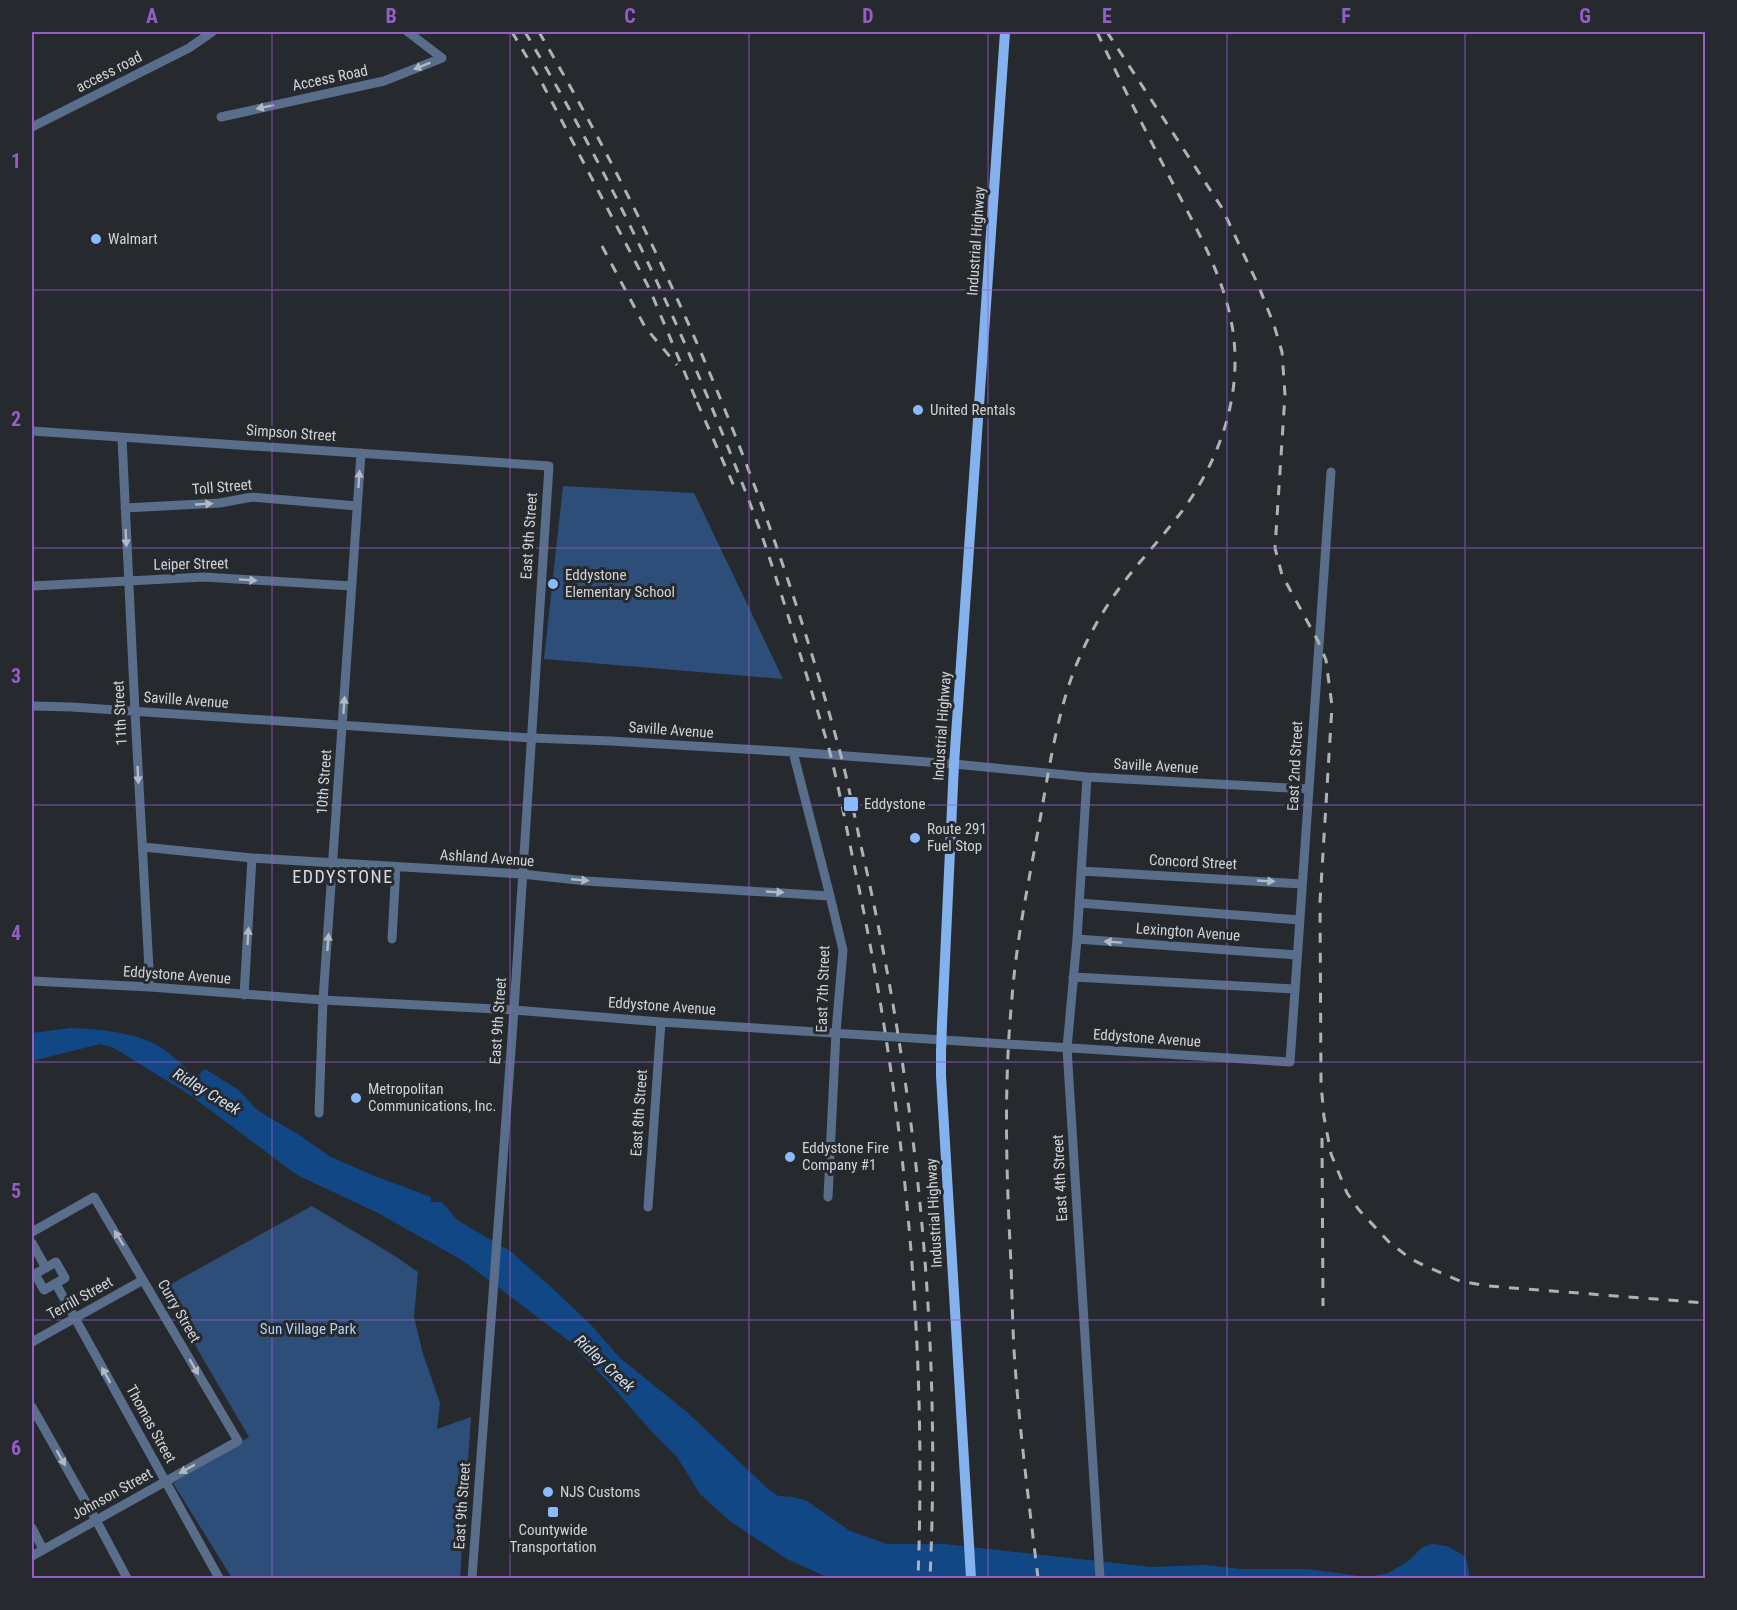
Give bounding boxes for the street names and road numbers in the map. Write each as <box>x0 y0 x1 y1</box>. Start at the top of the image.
street label: access road <box>73 48 145 96</box>
street label: Access Road <box>291 61 369 95</box>
street label: Industrial Highway <box>963 186 989 296</box>
street label: Simpson Street <box>245 421 337 445</box>
street label: Toll Street <box>191 475 253 499</box>
street label: East 9th Street <box>517 492 541 580</box>
street label: Leiper Street <box>153 554 229 574</box>
street label: Industrial Highway <box>929 671 955 781</box>
street label: 11th Street <box>109 680 131 746</box>
street label: Saville Avenue <box>143 688 229 712</box>
street label: Saville Avenue <box>628 718 714 742</box>
street label: East 2nd Street <box>1284 721 1306 811</box>
street label: 10th Street <box>313 749 335 815</box>
street label: Saville Avenue <box>1113 755 1199 777</box>
street label: Ashland Avenue <box>439 846 535 870</box>
street label: Concord Street <box>1148 851 1238 873</box>
street label: Lexington Avenue <box>1135 919 1241 945</box>
street label: East 7th Street <box>812 945 834 1033</box>
street label: Eddystone Avenue <box>122 962 232 988</box>
street label: East 9th Street <box>486 977 510 1065</box>
street label: Eddystone Avenue <box>607 993 717 1019</box>
street label: Eddystone Avenue <box>1092 1025 1202 1051</box>
street label: East 8th Street <box>627 1069 651 1157</box>
street label: East 4th Street <box>1049 1134 1071 1222</box>
street label: Industrial Highway <box>922 1158 946 1268</box>
street label: Terrill Street <box>44 1273 116 1323</box>
street label: Curry Street <box>154 1276 204 1346</box>
street label: Thomas Street <box>122 1382 180 1466</box>
street label: East 9th Street <box>450 1462 474 1550</box>
street label: Johnson Street <box>68 1464 156 1524</box>

